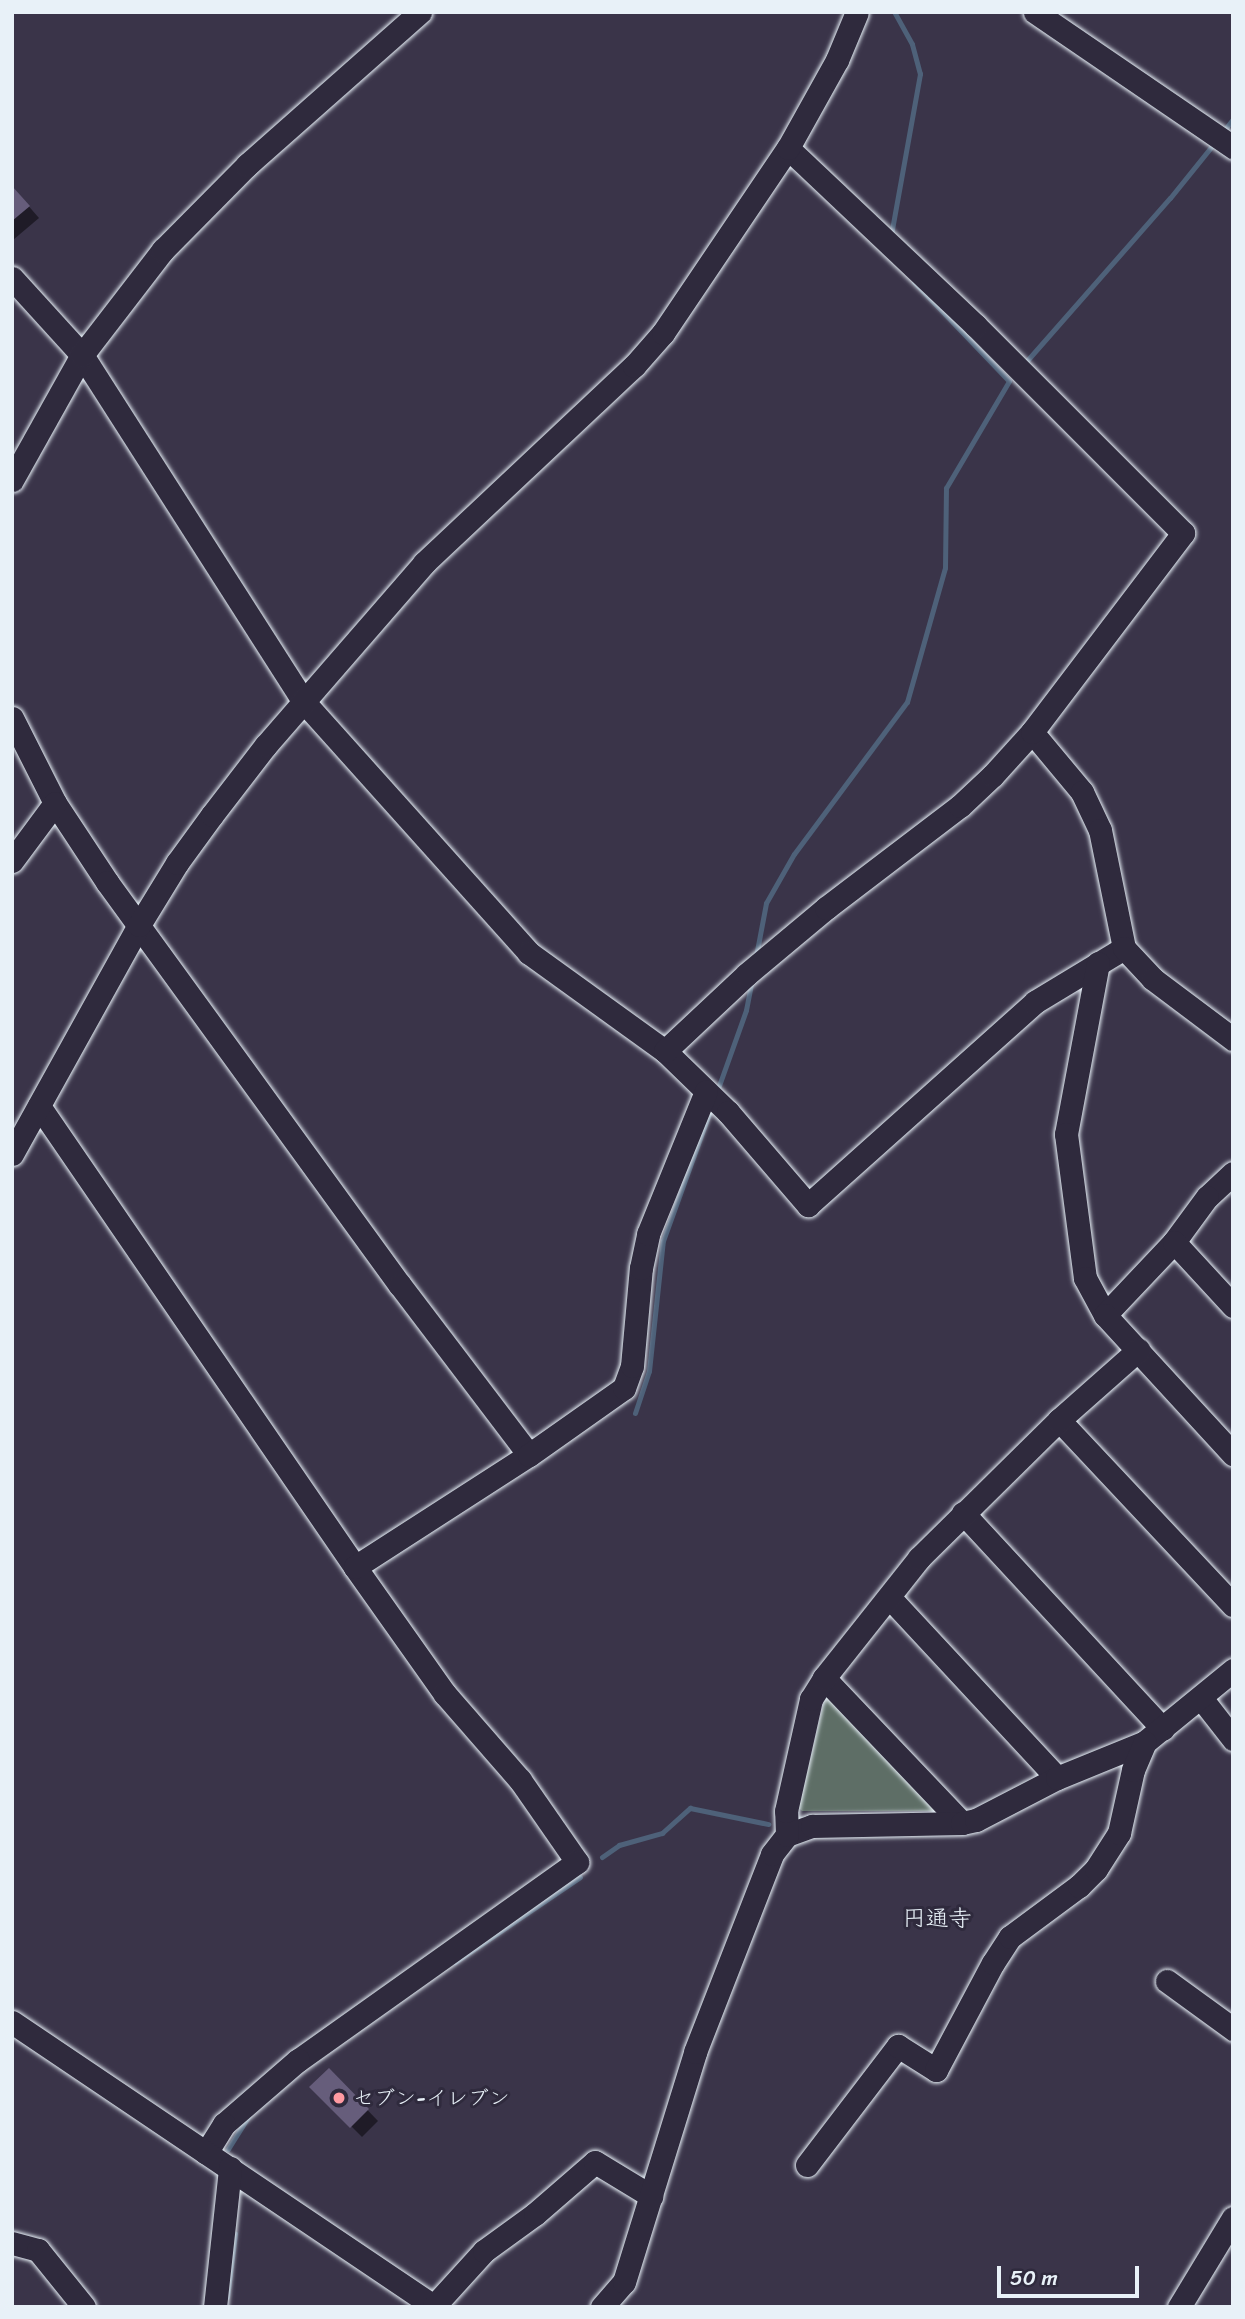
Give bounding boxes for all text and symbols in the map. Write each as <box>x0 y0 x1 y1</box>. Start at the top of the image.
district label: 円通寺 <box>903 1905 971 1933</box>
place label: セブン-イレブン <box>353 2085 510 2111</box>
marker: セブン-イレブン <box>331 2090 347 2106</box>
scale bar <box>1000 2252 1142 2296</box>
text: 50 m <box>1010 2259 1058 2297</box>

